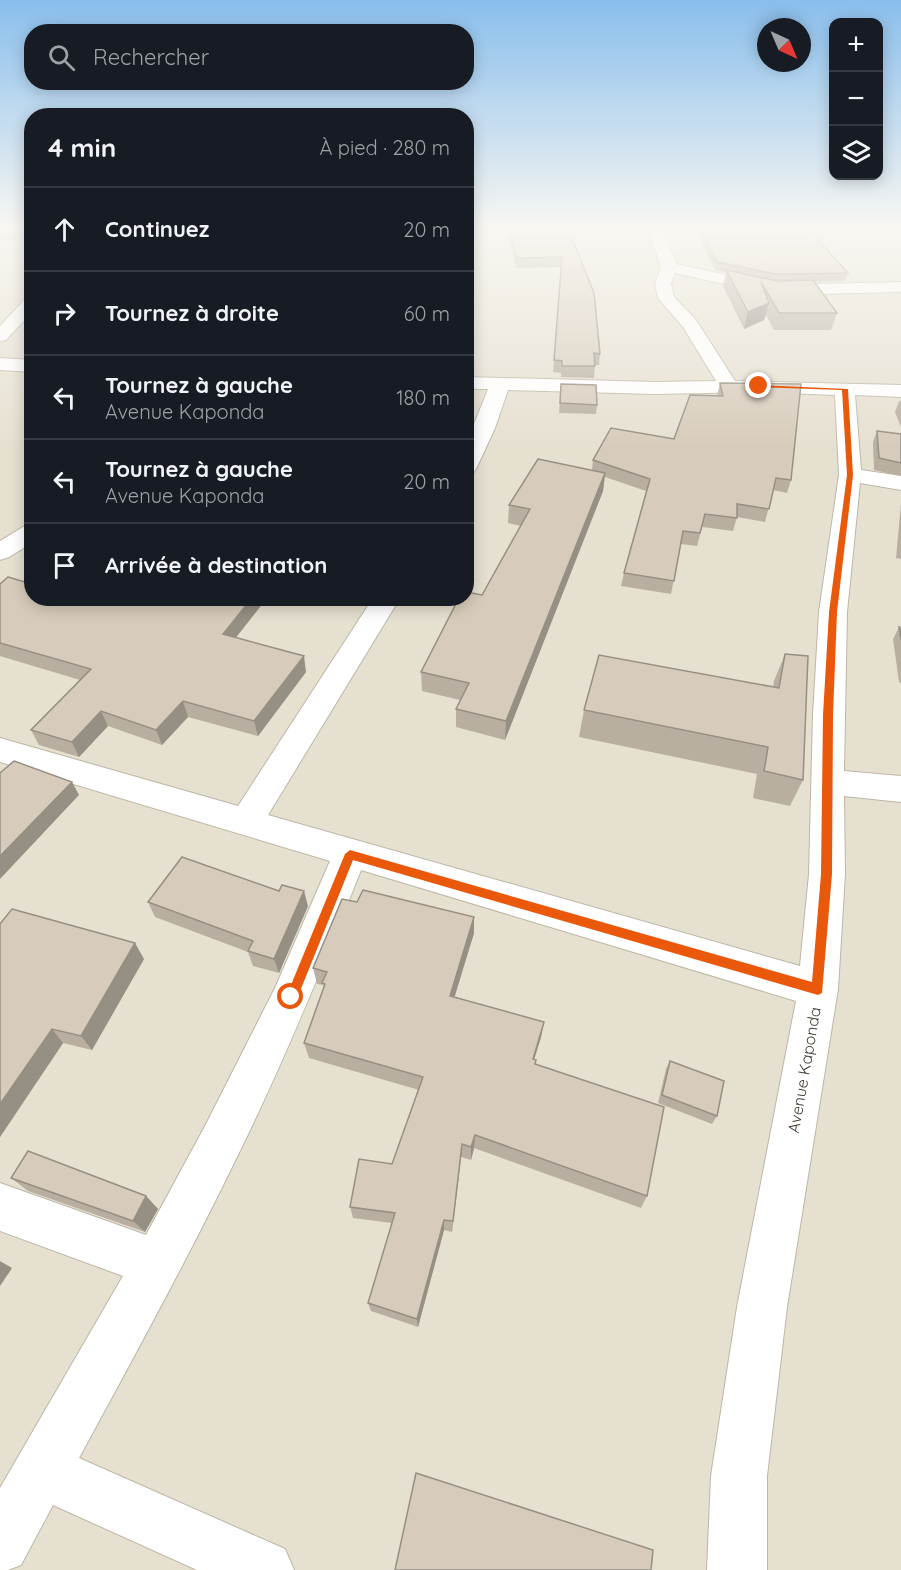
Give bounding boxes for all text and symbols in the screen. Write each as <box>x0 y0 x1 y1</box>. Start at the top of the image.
north arrow <box>757 18 811 72</box>
map controls <box>829 18 883 180</box>
button: + <box>829 18 883 72</box>
search box <box>24 24 474 90</box>
icon: search <box>45 41 78 74</box>
text: Rechercher <box>93 43 209 71</box>
button: − <box>829 72 883 126</box>
button: layers <box>829 126 883 180</box>
text: 4 min <box>48 131 116 164</box>
text: À pied · 280 m <box>319 135 450 160</box>
icon: ahead <box>48 213 81 246</box>
text: Continuez <box>105 215 209 243</box>
text: 20 m <box>403 217 450 242</box>
icon: right <box>48 297 81 330</box>
text: Tournez à droite <box>105 299 279 327</box>
text: 60 m <box>404 301 450 326</box>
text: Tournez à gauche <box>105 371 293 399</box>
route end <box>745 372 771 398</box>
icon: left <box>48 381 81 414</box>
text: 180 m <box>396 385 450 410</box>
text: Avenue Kaponda <box>105 399 264 424</box>
text: Tournez à gauche <box>105 455 293 483</box>
icon: left <box>48 465 81 498</box>
text: 20 m <box>403 469 450 494</box>
text: Avenue Kaponda <box>105 483 264 508</box>
icon: arrive <box>48 549 81 582</box>
text: Arrivée à destination <box>105 551 327 579</box>
route start <box>277 983 303 1009</box>
street label: Avenue Kaponda <box>783 1005 825 1135</box>

